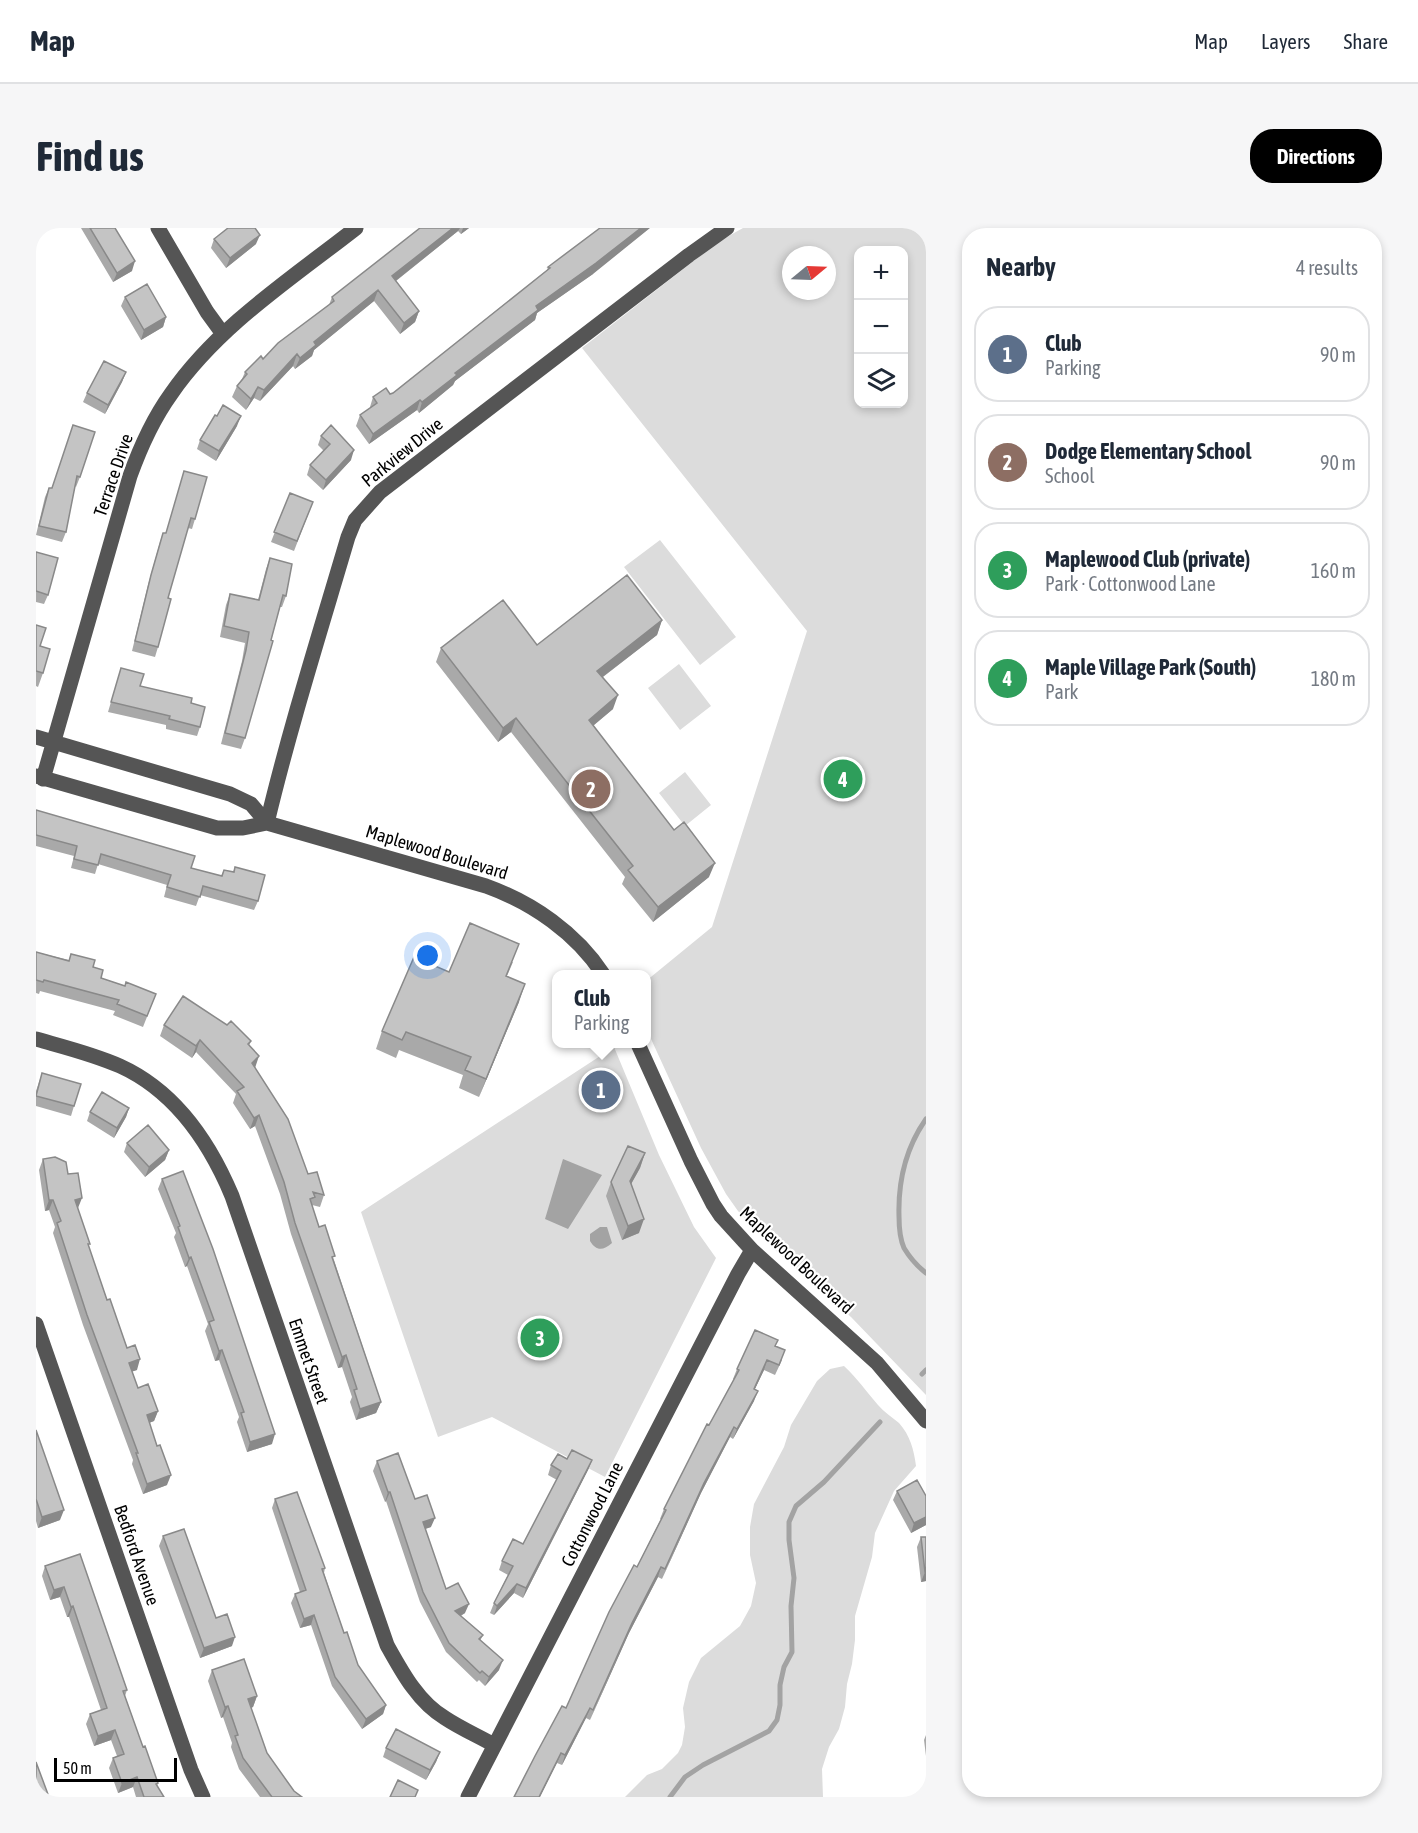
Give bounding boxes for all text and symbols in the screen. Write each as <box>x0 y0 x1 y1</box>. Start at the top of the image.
text: Map <box>30 25 75 57</box>
text: Map <box>1194 29 1228 53</box>
text: Layers <box>1261 29 1311 53</box>
text: Share <box>1344 29 1388 53</box>
button: Directions <box>1250 129 1382 183</box>
text: Find us <box>36 132 144 180</box>
north arrow <box>782 246 836 300</box>
map controls <box>854 246 908 408</box>
button: + <box>854 246 908 300</box>
text: Nearby <box>986 252 1056 282</box>
text: 4 results <box>1296 256 1358 279</box>
button: − <box>854 300 908 354</box>
text: Club <box>1045 330 1082 356</box>
text: 1 <box>1003 343 1012 366</box>
text: 90 m <box>1320 343 1356 366</box>
button: layers <box>854 354 908 408</box>
text: Parking <box>1045 356 1101 379</box>
street label: Parkview Drive <box>357 413 447 491</box>
street label: Terrace Drive <box>89 431 137 519</box>
text: Dodge Elementary School <box>1045 438 1251 464</box>
text: 2 <box>1003 451 1012 474</box>
text: 90 m <box>1320 451 1356 474</box>
text: School <box>1045 464 1095 487</box>
text: Maplewood Club (private) <box>1045 546 1250 572</box>
text: 3 <box>1003 559 1012 582</box>
text: 160 m <box>1311 559 1356 582</box>
text: Park · Cottonwood Lane <box>1045 572 1216 595</box>
text: Maple Village Park (South) <box>1045 654 1256 680</box>
text: 4 <box>1003 667 1012 690</box>
text: 180 m <box>1311 667 1356 690</box>
text: Park <box>1045 680 1078 703</box>
pin: 4 <box>824 756 862 802</box>
pin: 2 <box>572 766 610 812</box>
street label: Maplewood Boulevard <box>363 820 511 884</box>
your location <box>413 941 442 970</box>
popup <box>552 970 651 1048</box>
text: Club <box>574 985 610 1011</box>
text: Parking <box>574 1011 629 1034</box>
pin: 1 <box>582 1068 620 1112</box>
street label: Maplewood Boulevard <box>736 1202 858 1318</box>
street label: Emmet Street <box>285 1316 333 1406</box>
pin: 3 <box>520 1316 560 1360</box>
street label: Cottonwood Lane <box>557 1458 627 1570</box>
street label: Bedford Avenue <box>110 1502 164 1608</box>
scale bar <box>54 1755 177 1782</box>
text: 50 m <box>63 1759 92 1777</box>

